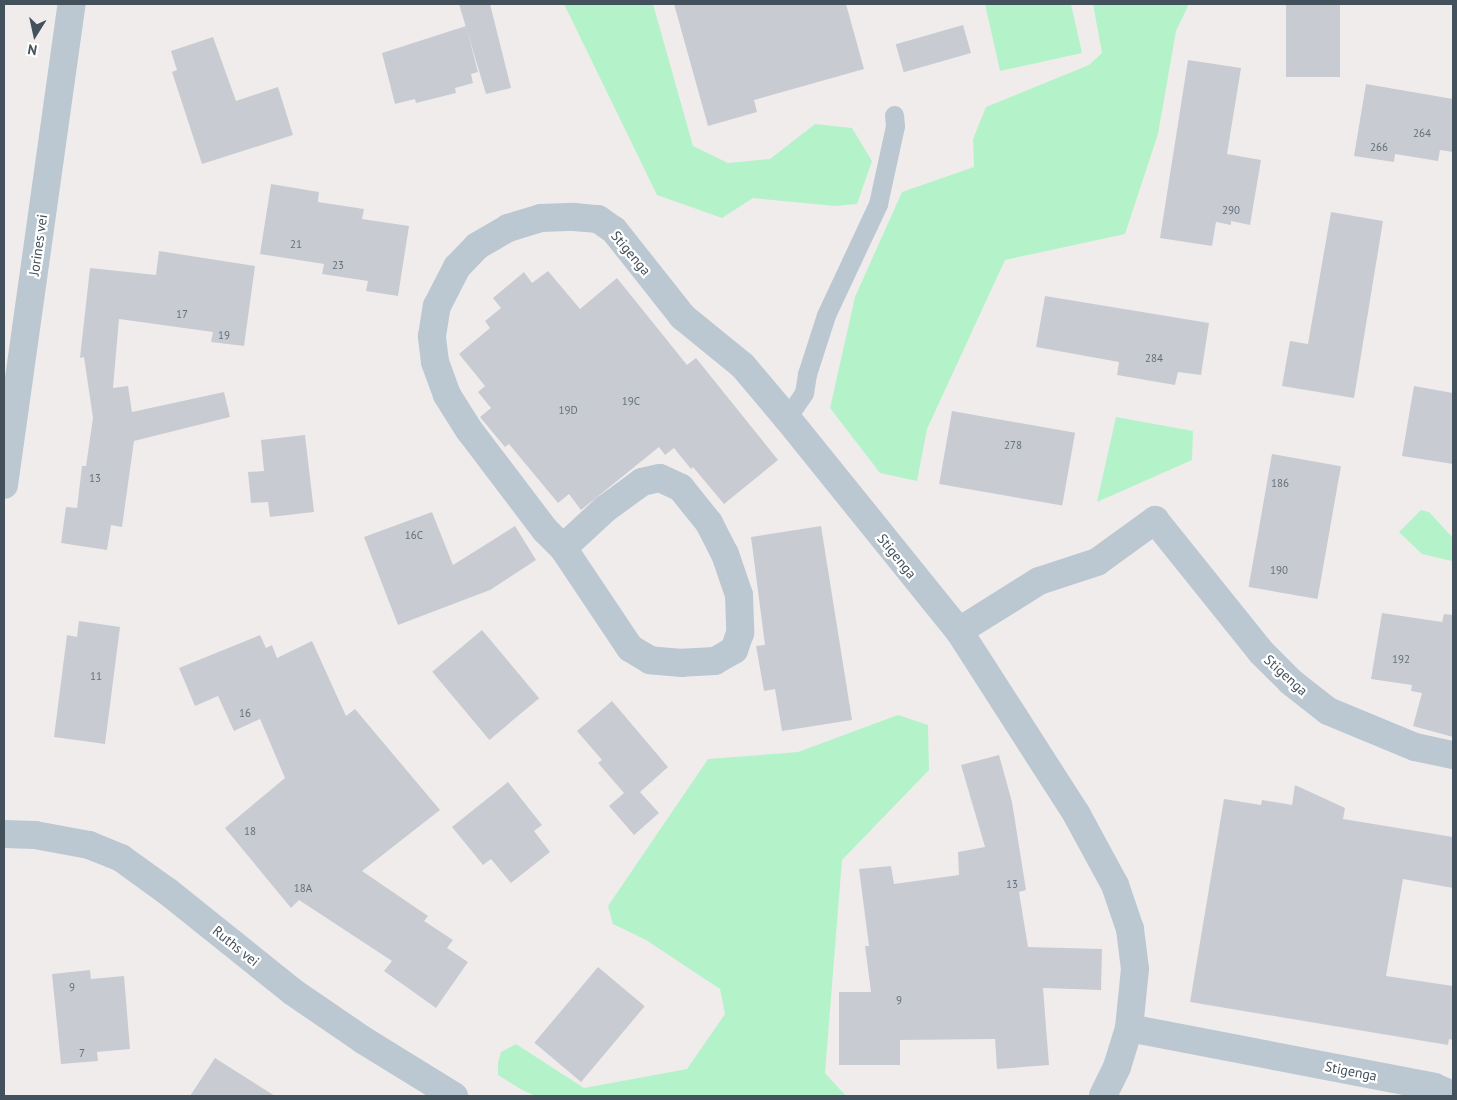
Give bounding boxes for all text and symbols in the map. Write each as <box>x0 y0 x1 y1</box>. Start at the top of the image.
north arrow <box>10 10 60 60</box>
text: N <box>26 40 38 59</box>
house number: 264 <box>1413 126 1431 140</box>
house number: 266 <box>1370 140 1388 154</box>
house number: 290 <box>1222 203 1240 217</box>
street label: Jorines vei <box>25 213 51 277</box>
street label: Stigenga <box>608 227 654 279</box>
house number: 21 <box>290 237 302 251</box>
house number: 23 <box>332 258 344 272</box>
house number: 17 <box>176 307 188 321</box>
house number: 19 <box>218 328 230 342</box>
house number: 284 <box>1145 351 1163 365</box>
house number: 19C <box>622 394 640 408</box>
house number: 19D <box>558 403 578 417</box>
house number: 278 <box>1004 438 1022 452</box>
house number: 13 <box>89 471 101 485</box>
house number: 186 <box>1271 476 1289 490</box>
house number: 16C <box>405 528 423 542</box>
street label: Stigenga <box>874 530 920 582</box>
house number: 190 <box>1270 563 1288 577</box>
street label: Stigenga <box>1261 651 1311 699</box>
house number: 192 <box>1392 652 1410 666</box>
house number: 11 <box>90 669 102 683</box>
house number: 16 <box>239 706 251 720</box>
house number: 18 <box>244 824 256 838</box>
house number: 13 <box>1006 877 1018 891</box>
house number: 18A <box>294 881 312 895</box>
street label: Ruths vei <box>209 922 263 970</box>
house number: 9 <box>69 980 75 994</box>
house number: 9 <box>896 993 902 1007</box>
house number: 7 <box>79 1046 85 1060</box>
street label: Stigenga <box>1324 1058 1378 1084</box>

